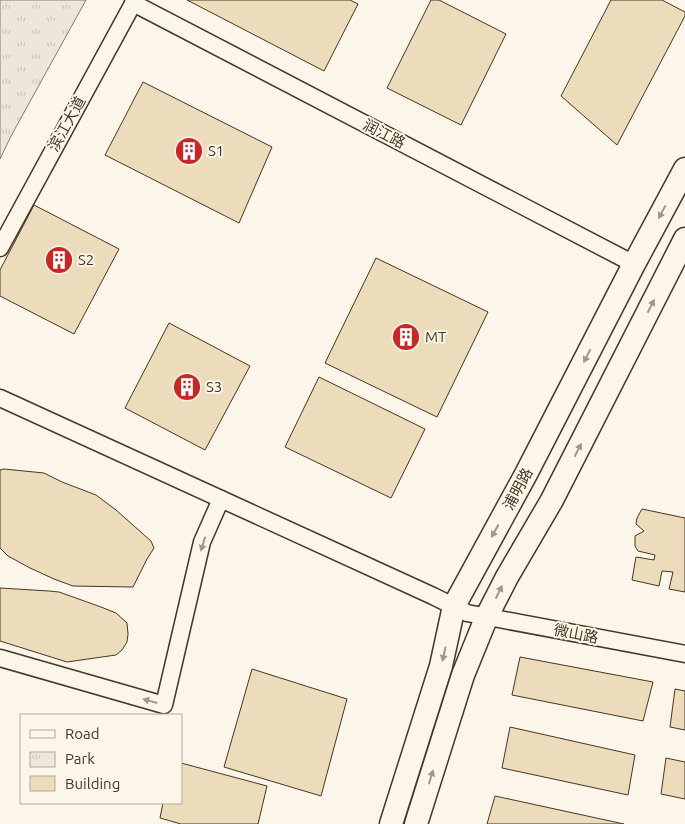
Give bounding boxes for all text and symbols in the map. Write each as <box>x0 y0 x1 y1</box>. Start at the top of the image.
street label: 滨江大道 <box>45 93 89 154</box>
street label: 润江路 <box>360 116 408 151</box>
building icon: S1 <box>174 136 204 166</box>
place label: S1 <box>208 142 224 159</box>
one-way arrow <box>658 205 666 219</box>
building icon: S2 <box>44 245 74 275</box>
place label: S2 <box>78 251 94 268</box>
one-way arrow <box>647 298 655 313</box>
building icon: MT <box>391 322 421 352</box>
place label: MT <box>425 328 447 345</box>
one-way arrow <box>583 349 591 363</box>
building icon: S3 <box>172 372 202 402</box>
place label: S3 <box>206 378 222 395</box>
one-way arrow <box>574 443 582 458</box>
street label: 浦明路 <box>499 465 536 513</box>
one-way arrow <box>491 524 500 538</box>
one-way arrow <box>198 537 206 552</box>
one-way arrow <box>495 585 503 600</box>
street label: 微山路 <box>552 621 600 646</box>
one-way arrow <box>440 646 448 662</box>
one-way arrow <box>142 697 157 705</box>
legend <box>20 714 182 804</box>
text: Road <box>65 725 100 742</box>
text: Park <box>65 750 95 767</box>
one-way arrow <box>427 770 435 785</box>
text: Building <box>65 775 120 792</box>

